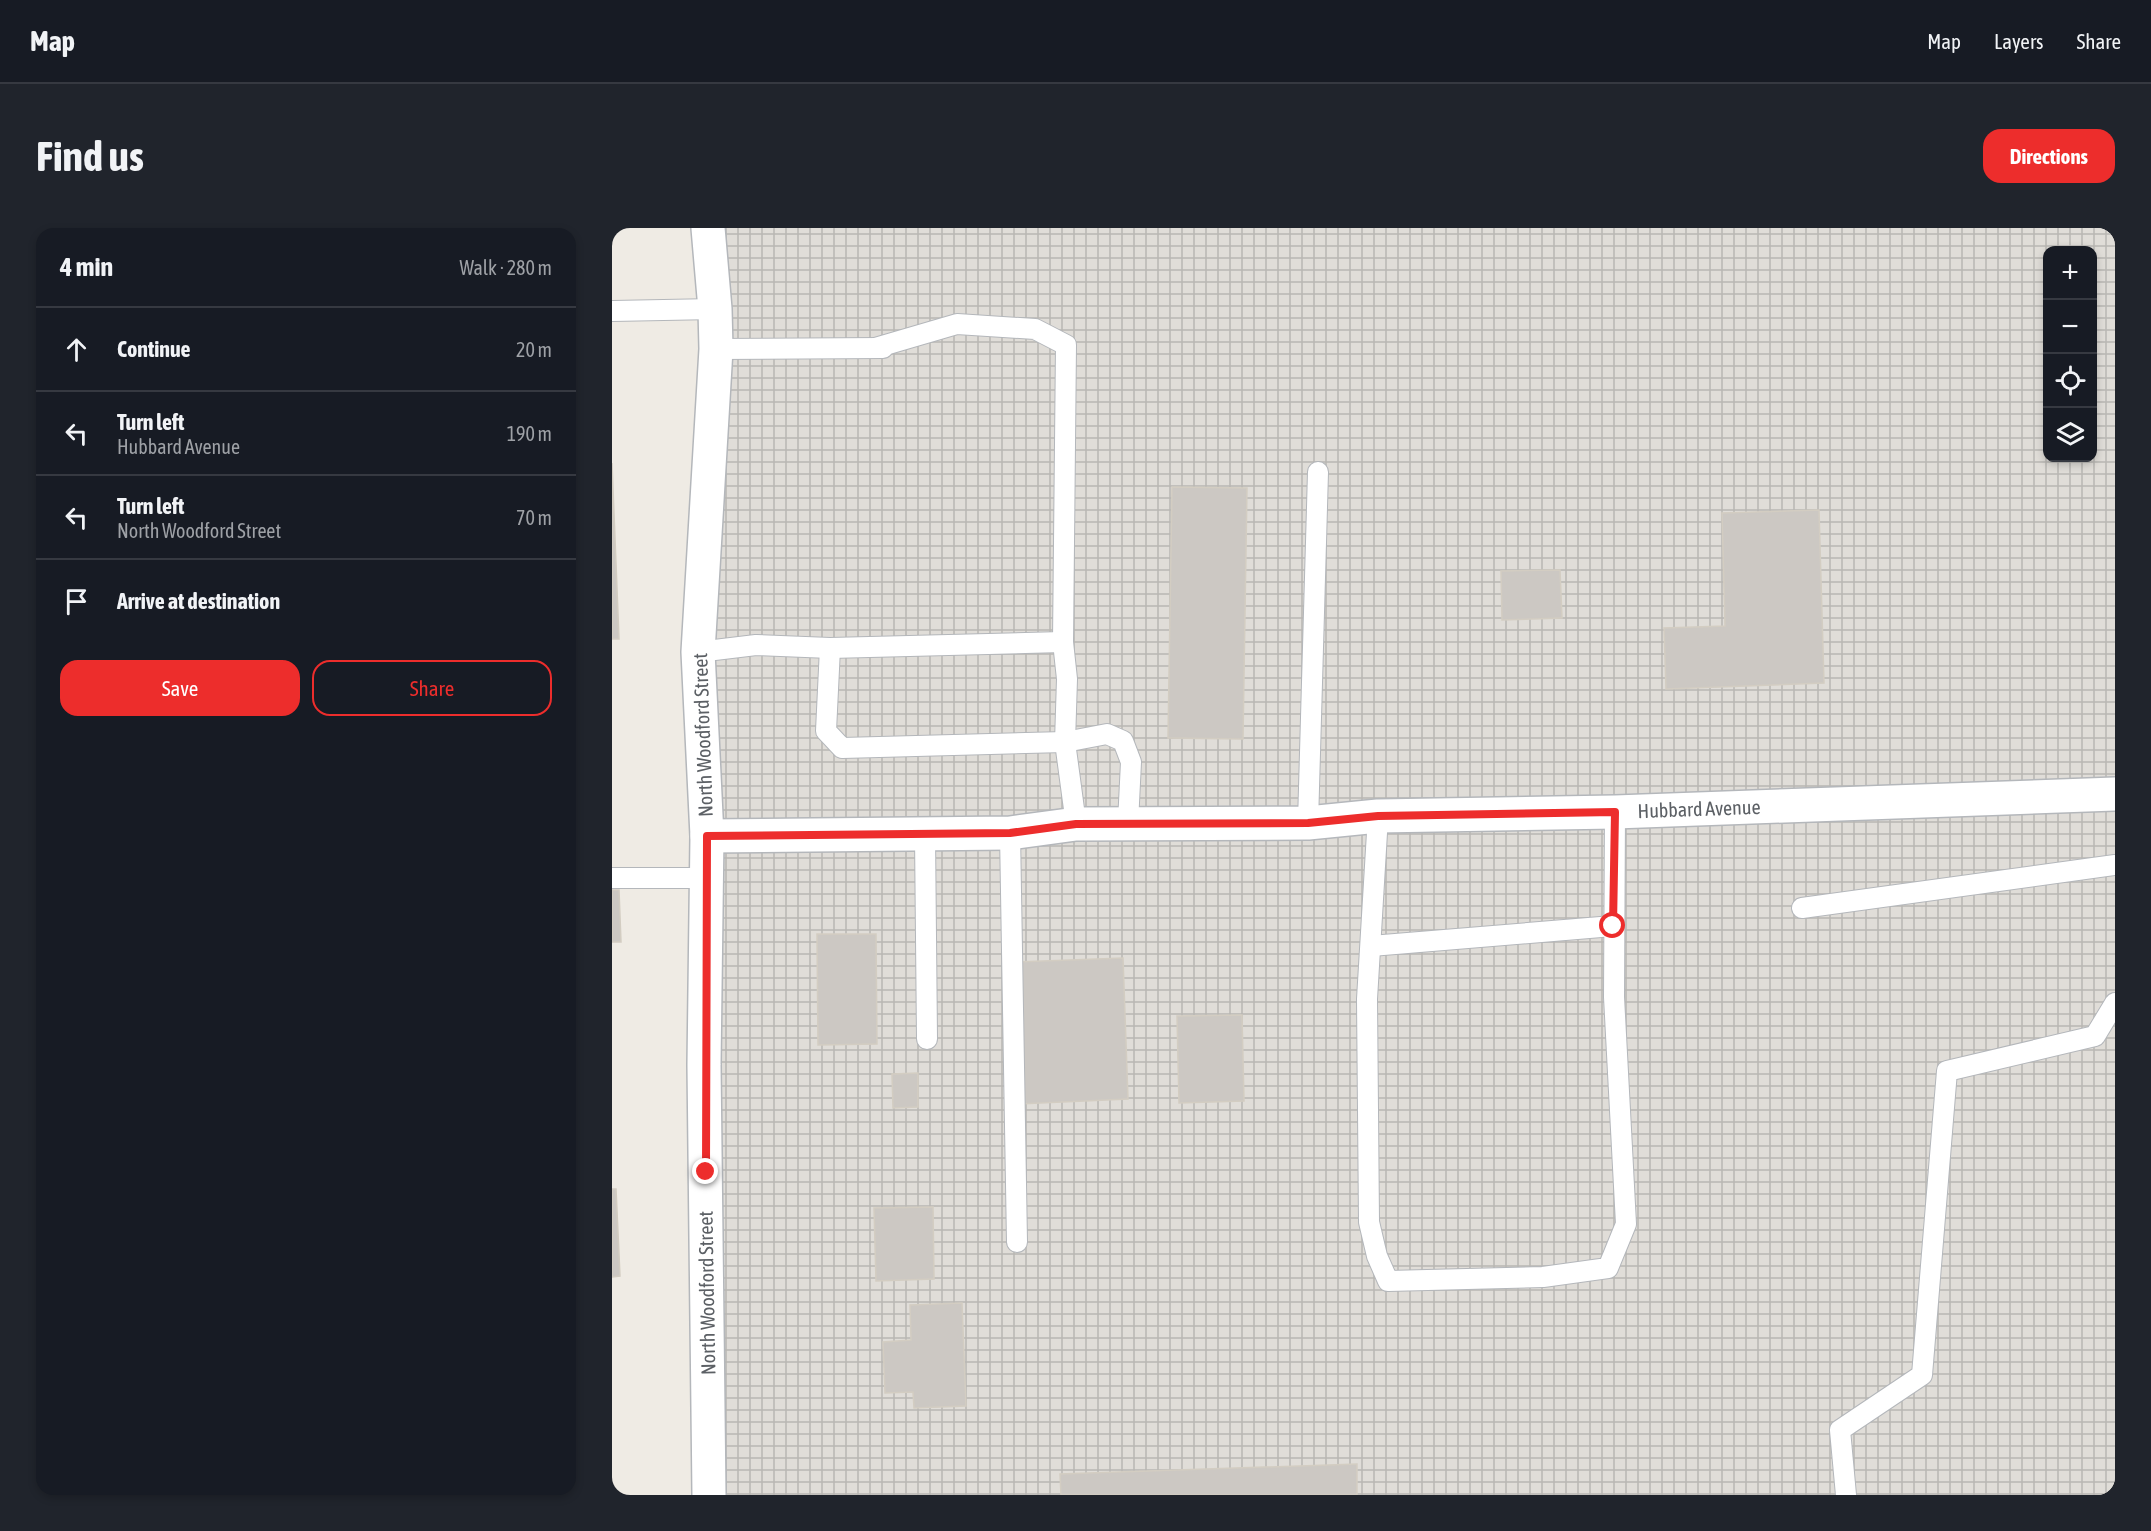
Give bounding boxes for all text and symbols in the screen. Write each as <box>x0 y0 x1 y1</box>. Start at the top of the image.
text: Map <box>30 25 75 57</box>
text: Map <box>1927 29 1961 53</box>
text: Layers <box>1994 29 2044 53</box>
text: Share <box>2077 29 2121 53</box>
button: Directions <box>1983 129 2115 183</box>
text: Find us <box>36 132 144 180</box>
map controls <box>2043 246 2097 462</box>
button: + <box>2043 246 2097 300</box>
text: 4 min <box>60 252 113 282</box>
text: Walk · 280 m <box>460 256 552 279</box>
button: − <box>2043 300 2097 354</box>
icon: ahead <box>60 333 93 366</box>
text: Continue <box>117 336 191 362</box>
text: 20 m <box>516 338 552 361</box>
button: locate <box>2043 354 2097 408</box>
button: layers <box>2043 408 2097 462</box>
text: Turn left <box>117 409 184 435</box>
icon: left <box>60 417 93 450</box>
text: 190 m <box>507 422 552 445</box>
text: Hubbard Avenue <box>117 435 240 458</box>
text: Turn left <box>117 493 184 519</box>
icon: left <box>60 501 93 534</box>
text: 70 m <box>516 506 552 529</box>
text: North Woodford Street <box>117 519 281 542</box>
icon: arrive <box>60 585 93 618</box>
text: Arrive at destination <box>117 588 280 614</box>
street label: North Woodford Street <box>688 652 717 817</box>
button: Save <box>60 660 300 716</box>
button: Share <box>312 660 552 716</box>
street label: Hubbard Avenue <box>1637 795 1761 822</box>
route start <box>1599 912 1625 938</box>
route end <box>692 1158 718 1184</box>
street label: North Woodford Street <box>694 1210 719 1375</box>

